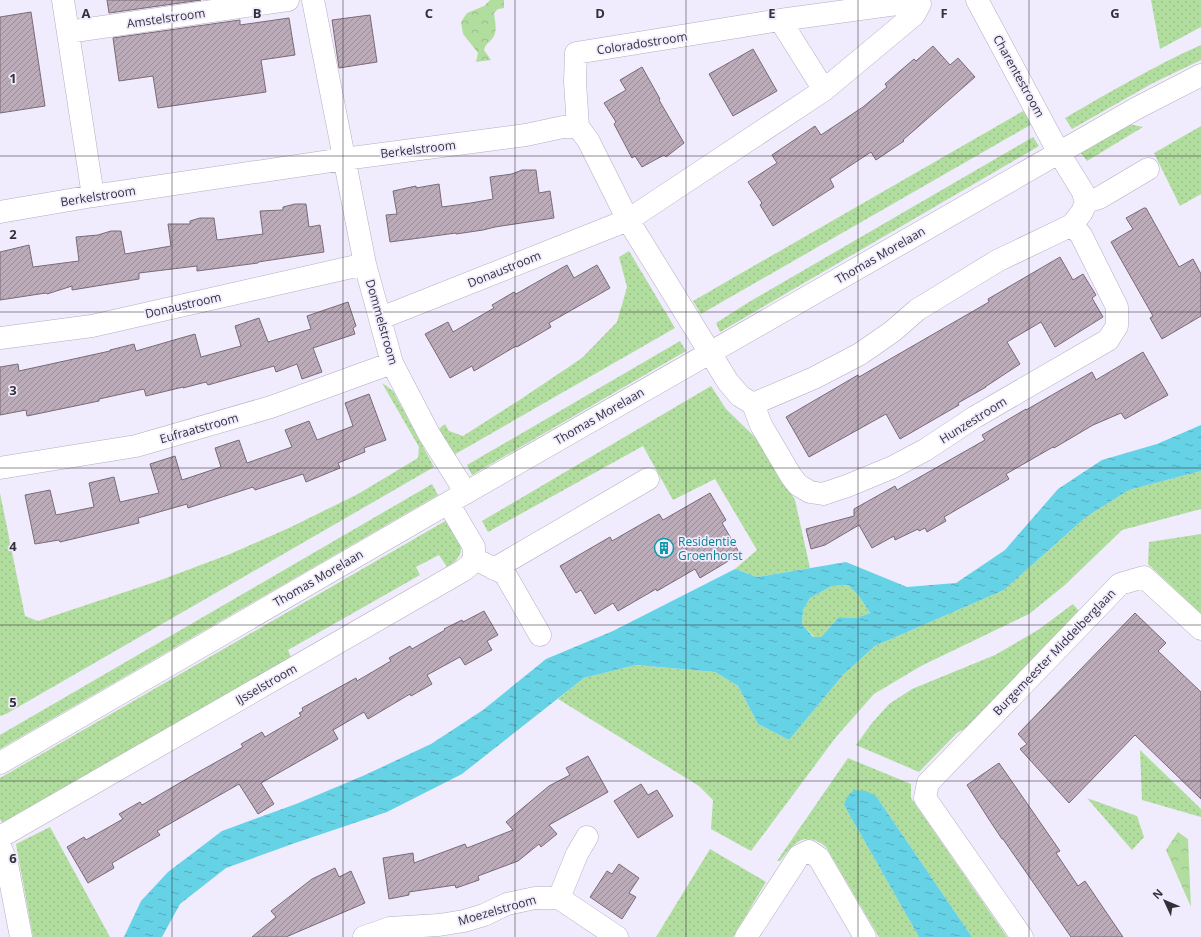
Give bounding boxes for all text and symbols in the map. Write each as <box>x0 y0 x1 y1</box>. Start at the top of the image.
text: A <box>82 4 91 22</box>
street label: Amstelstroom <box>126 4 206 32</box>
text: B <box>253 4 262 22</box>
text: C <box>425 4 433 22</box>
text: D <box>595 4 605 22</box>
text: E <box>768 4 776 22</box>
text: F <box>940 4 948 22</box>
text: G <box>1110 4 1120 22</box>
street label: Coloradostroom <box>595 27 689 59</box>
street label: Charentestroom <box>989 32 1049 120</box>
text: 1 <box>9 69 17 87</box>
street label: Berkelstroom <box>379 136 457 162</box>
street label: Berkelstroom <box>59 182 137 210</box>
street label: Thomas Morelaan <box>832 222 928 288</box>
text: 2 <box>9 225 17 243</box>
street label: Donaustroom <box>465 247 543 291</box>
street label: Dommelstroom <box>362 277 402 367</box>
street label: Donaustroom <box>143 288 223 322</box>
text: 3 <box>9 381 17 399</box>
street label: Thomas Morelaan <box>551 383 647 449</box>
street label: Hunzestroom <box>936 393 1010 447</box>
street label: Eufraatstroom <box>158 409 240 447</box>
place label: Residentie Groenhorst <box>678 533 742 564</box>
text: 4 <box>9 537 17 555</box>
building icon: Residentie Groenhorst <box>653 537 675 559</box>
street label: Thomas Morelaan <box>270 545 366 611</box>
street label: Burgemeester Middelberglaan <box>989 585 1119 719</box>
street label: IJsselstroom <box>232 660 300 708</box>
text: 5 <box>9 693 17 711</box>
text: 6 <box>9 849 17 867</box>
north arrow <box>1145 881 1185 921</box>
text: N <box>1149 885 1166 902</box>
street label: Moezelstroom <box>456 891 538 929</box>

